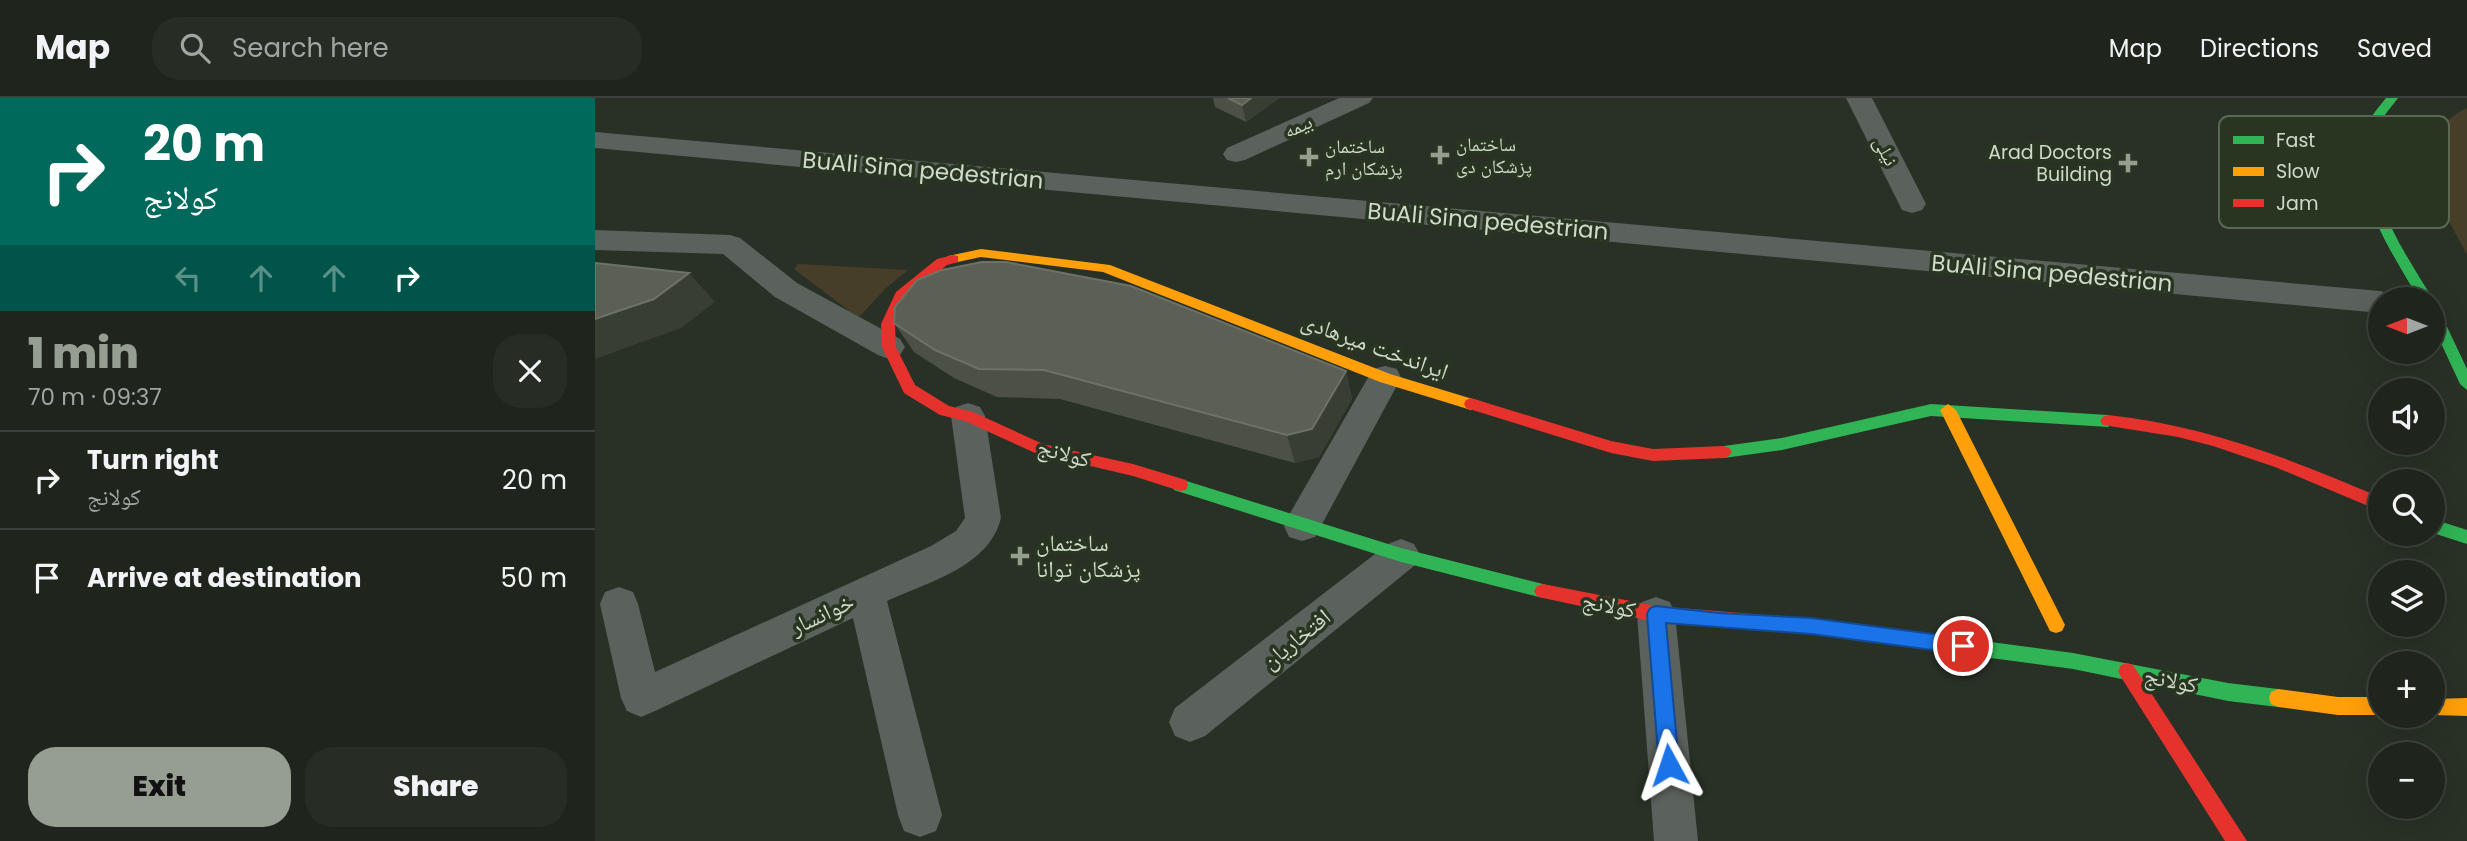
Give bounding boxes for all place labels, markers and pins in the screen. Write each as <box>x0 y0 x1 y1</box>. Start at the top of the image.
place label: ساختمان پزشکان دی <box>1456 131 1532 180</box>
place label: ساختمان پزشکان ارم <box>1325 133 1403 182</box>
place label: Arad Doctors Building <box>1988 139 2112 188</box>
marker: ساختمان پزشکان دی <box>1430 145 1450 165</box>
marker: ساختمان پزشکان ارم <box>1299 147 1319 167</box>
marker: Arad Doctors Building <box>2118 153 2138 173</box>
place label: ساختمان پزشکان توانا <box>1036 527 1141 585</box>
marker: ساختمان پزشکان توانا <box>1010 546 1030 566</box>
pin <box>1933 616 1993 676</box>

